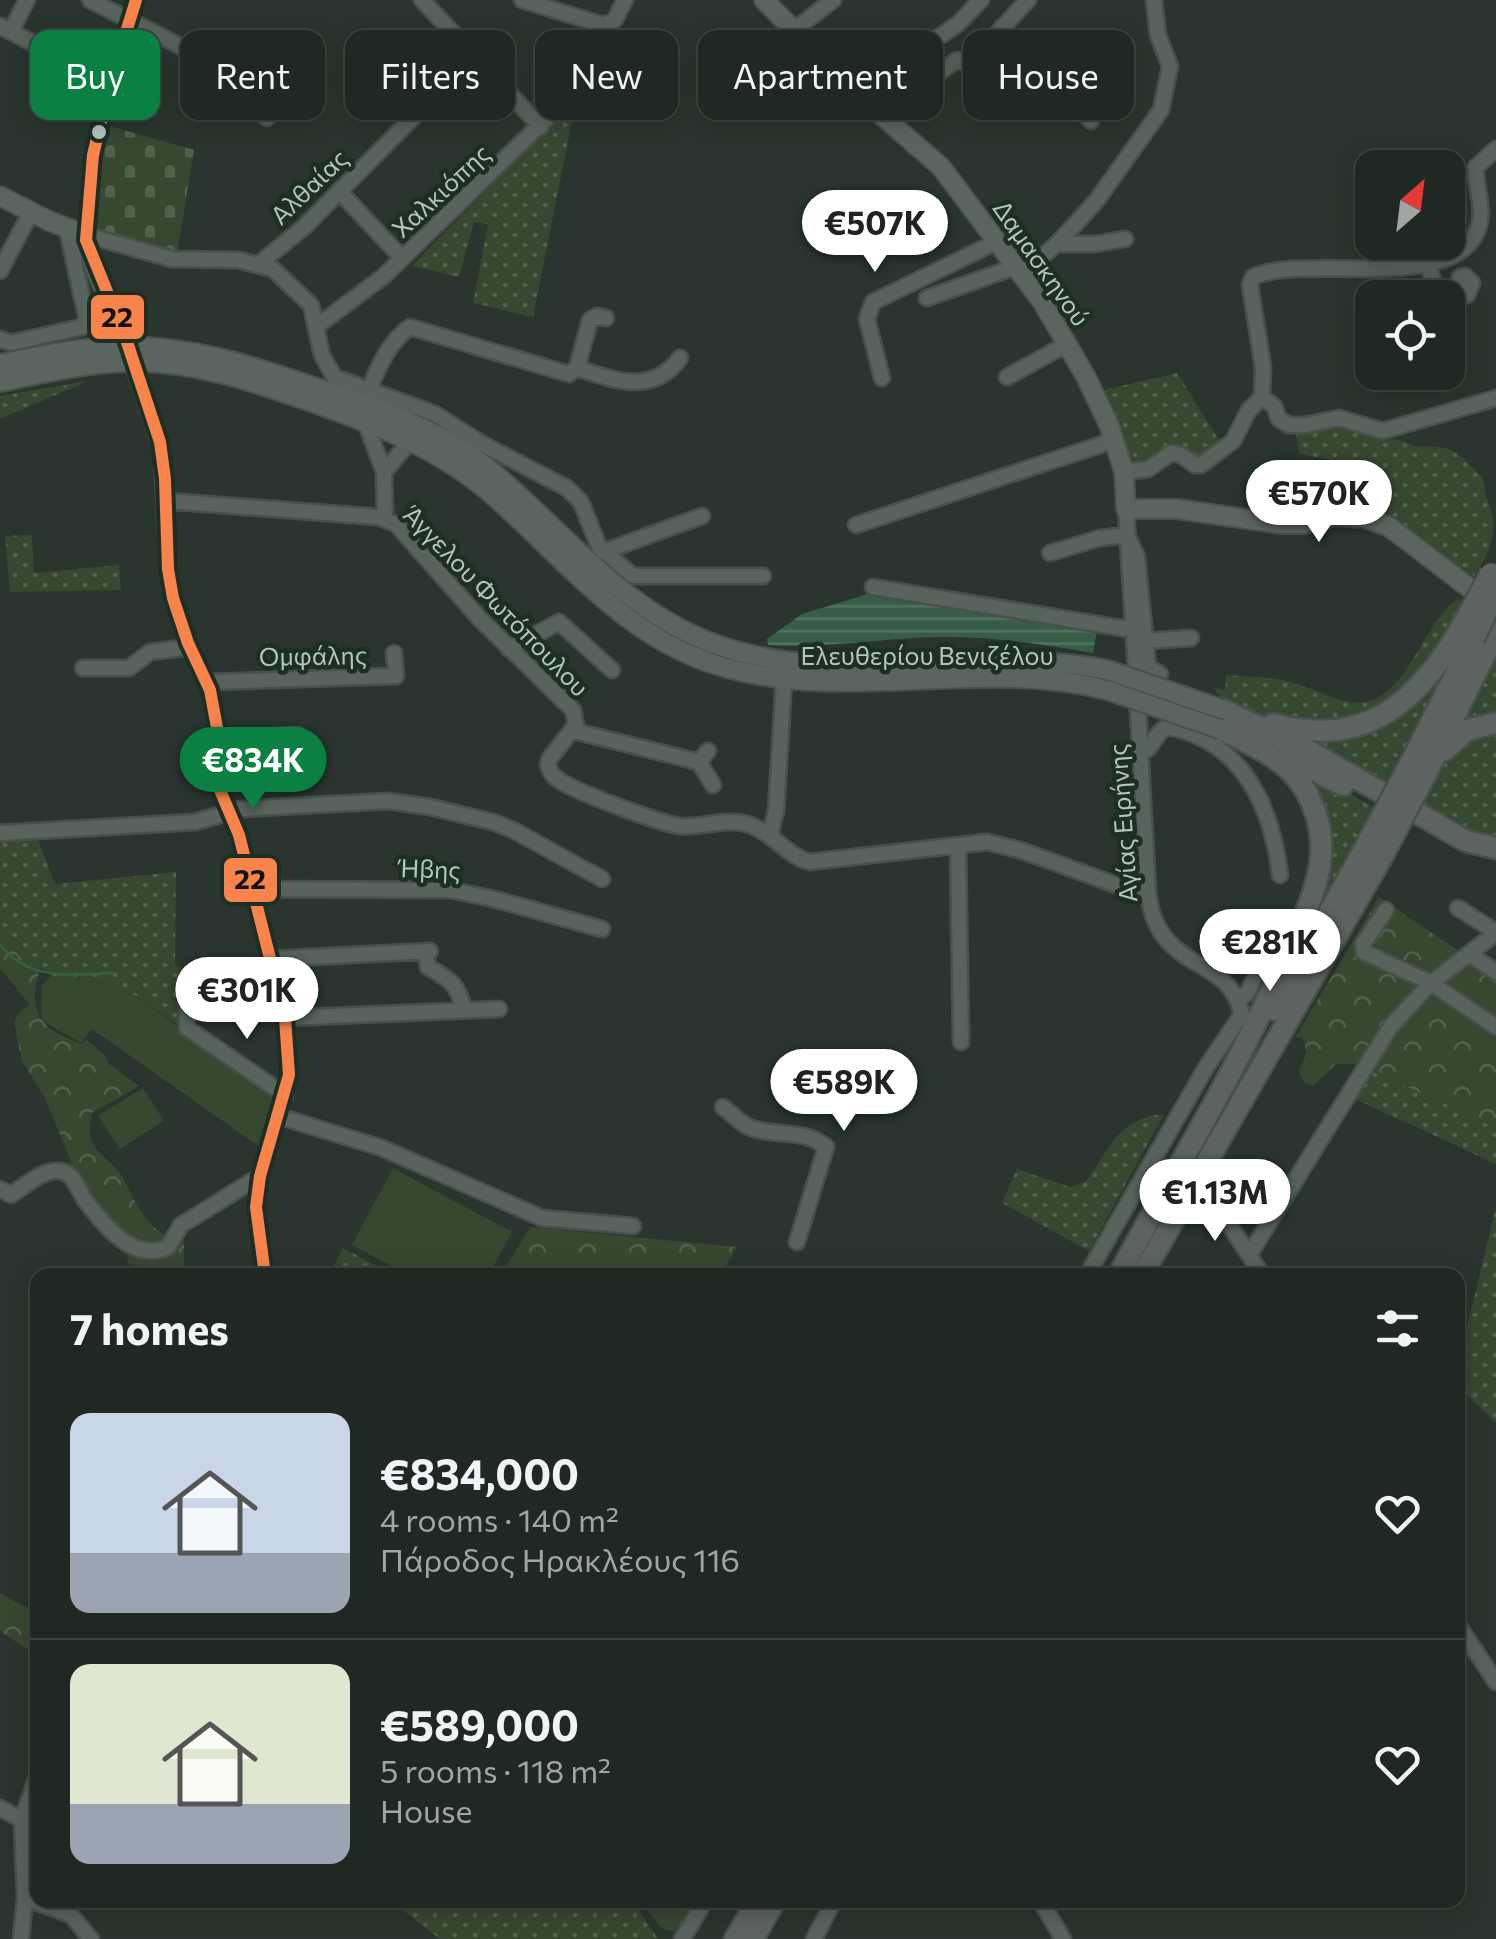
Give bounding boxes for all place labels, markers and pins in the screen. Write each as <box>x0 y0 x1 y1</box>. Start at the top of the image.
unlabelled marker <box>89 122 109 142</box>
pin: €507K <box>805 190 945 275</box>
pin: €570K <box>1249 460 1389 545</box>
pin: €834K <box>183 727 323 812</box>
pin: €281K <box>1200 909 1340 994</box>
pin: €301K <box>177 957 317 1042</box>
pin: €589K <box>774 1049 914 1134</box>
pin: €1.13M <box>1134 1159 1296 1244</box>

